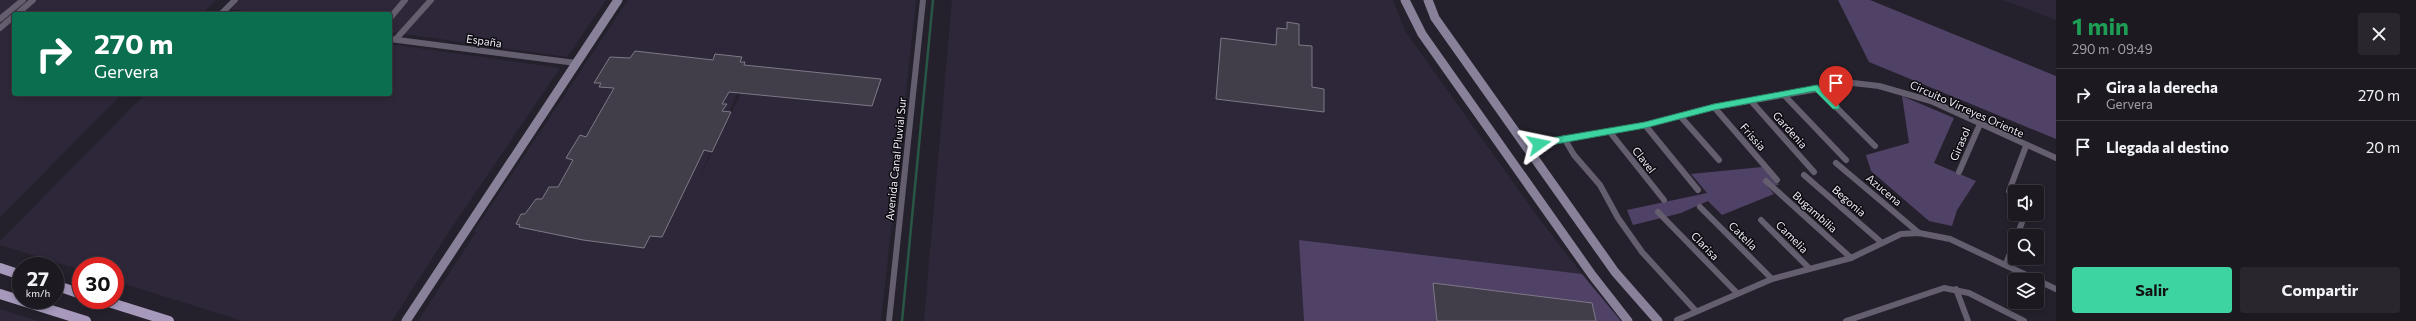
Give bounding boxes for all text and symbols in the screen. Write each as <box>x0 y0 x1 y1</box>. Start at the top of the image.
text: 1 min <box>2072 11 2129 40</box>
button: close <box>2358 13 2400 55</box>
text: 270 m <box>94 26 173 60</box>
icon: right <box>28 28 80 80</box>
street label: España <box>465 32 503 49</box>
text: 290 m · 09:49 <box>2072 41 2153 57</box>
text: Gervera <box>94 60 159 82</box>
pin <box>1819 66 1853 107</box>
icon: arrive <box>1825 72 1847 94</box>
street label: Circuito Virreyes Oriente <box>1908 77 2027 140</box>
text: Gira a la derecha <box>2106 78 2218 96</box>
icon: right <box>2072 84 2094 106</box>
text: 270 m <box>2358 86 2400 104</box>
street label: Avenida Canal Pluvial Sur <box>883 96 909 221</box>
text: Gervera <box>2106 96 2153 112</box>
street label: Gardenia <box>1770 109 1810 151</box>
street label: Frissia <box>1738 120 1769 153</box>
position arrow <box>1518 123 1560 165</box>
street label: Girasol <box>1947 125 1972 163</box>
icon: arrive <box>2072 136 2094 158</box>
text: Llegada al destino <box>2106 138 2229 156</box>
text: 20 m <box>2366 138 2400 156</box>
street label: Clavel <box>1630 144 1659 176</box>
street label: Azucena <box>1864 171 1905 208</box>
street label: Begonia <box>1830 183 1869 219</box>
map controls <box>2008 185 2044 309</box>
button: sound <box>2008 185 2044 221</box>
street label: Bugambilia <box>1790 188 1840 235</box>
street label: Camelia <box>1774 218 1811 255</box>
street label: Catella <box>1726 219 1760 253</box>
street label: Clarisa <box>1689 229 1722 262</box>
button: search <box>2008 229 2044 265</box>
speed limit sign: 30 <box>72 257 124 309</box>
text: 27 <box>27 266 49 290</box>
button: Salir <box>2072 267 2232 313</box>
button: Compartir <box>2240 267 2400 313</box>
button: layers <box>2008 273 2044 309</box>
text: km/h <box>26 287 50 299</box>

